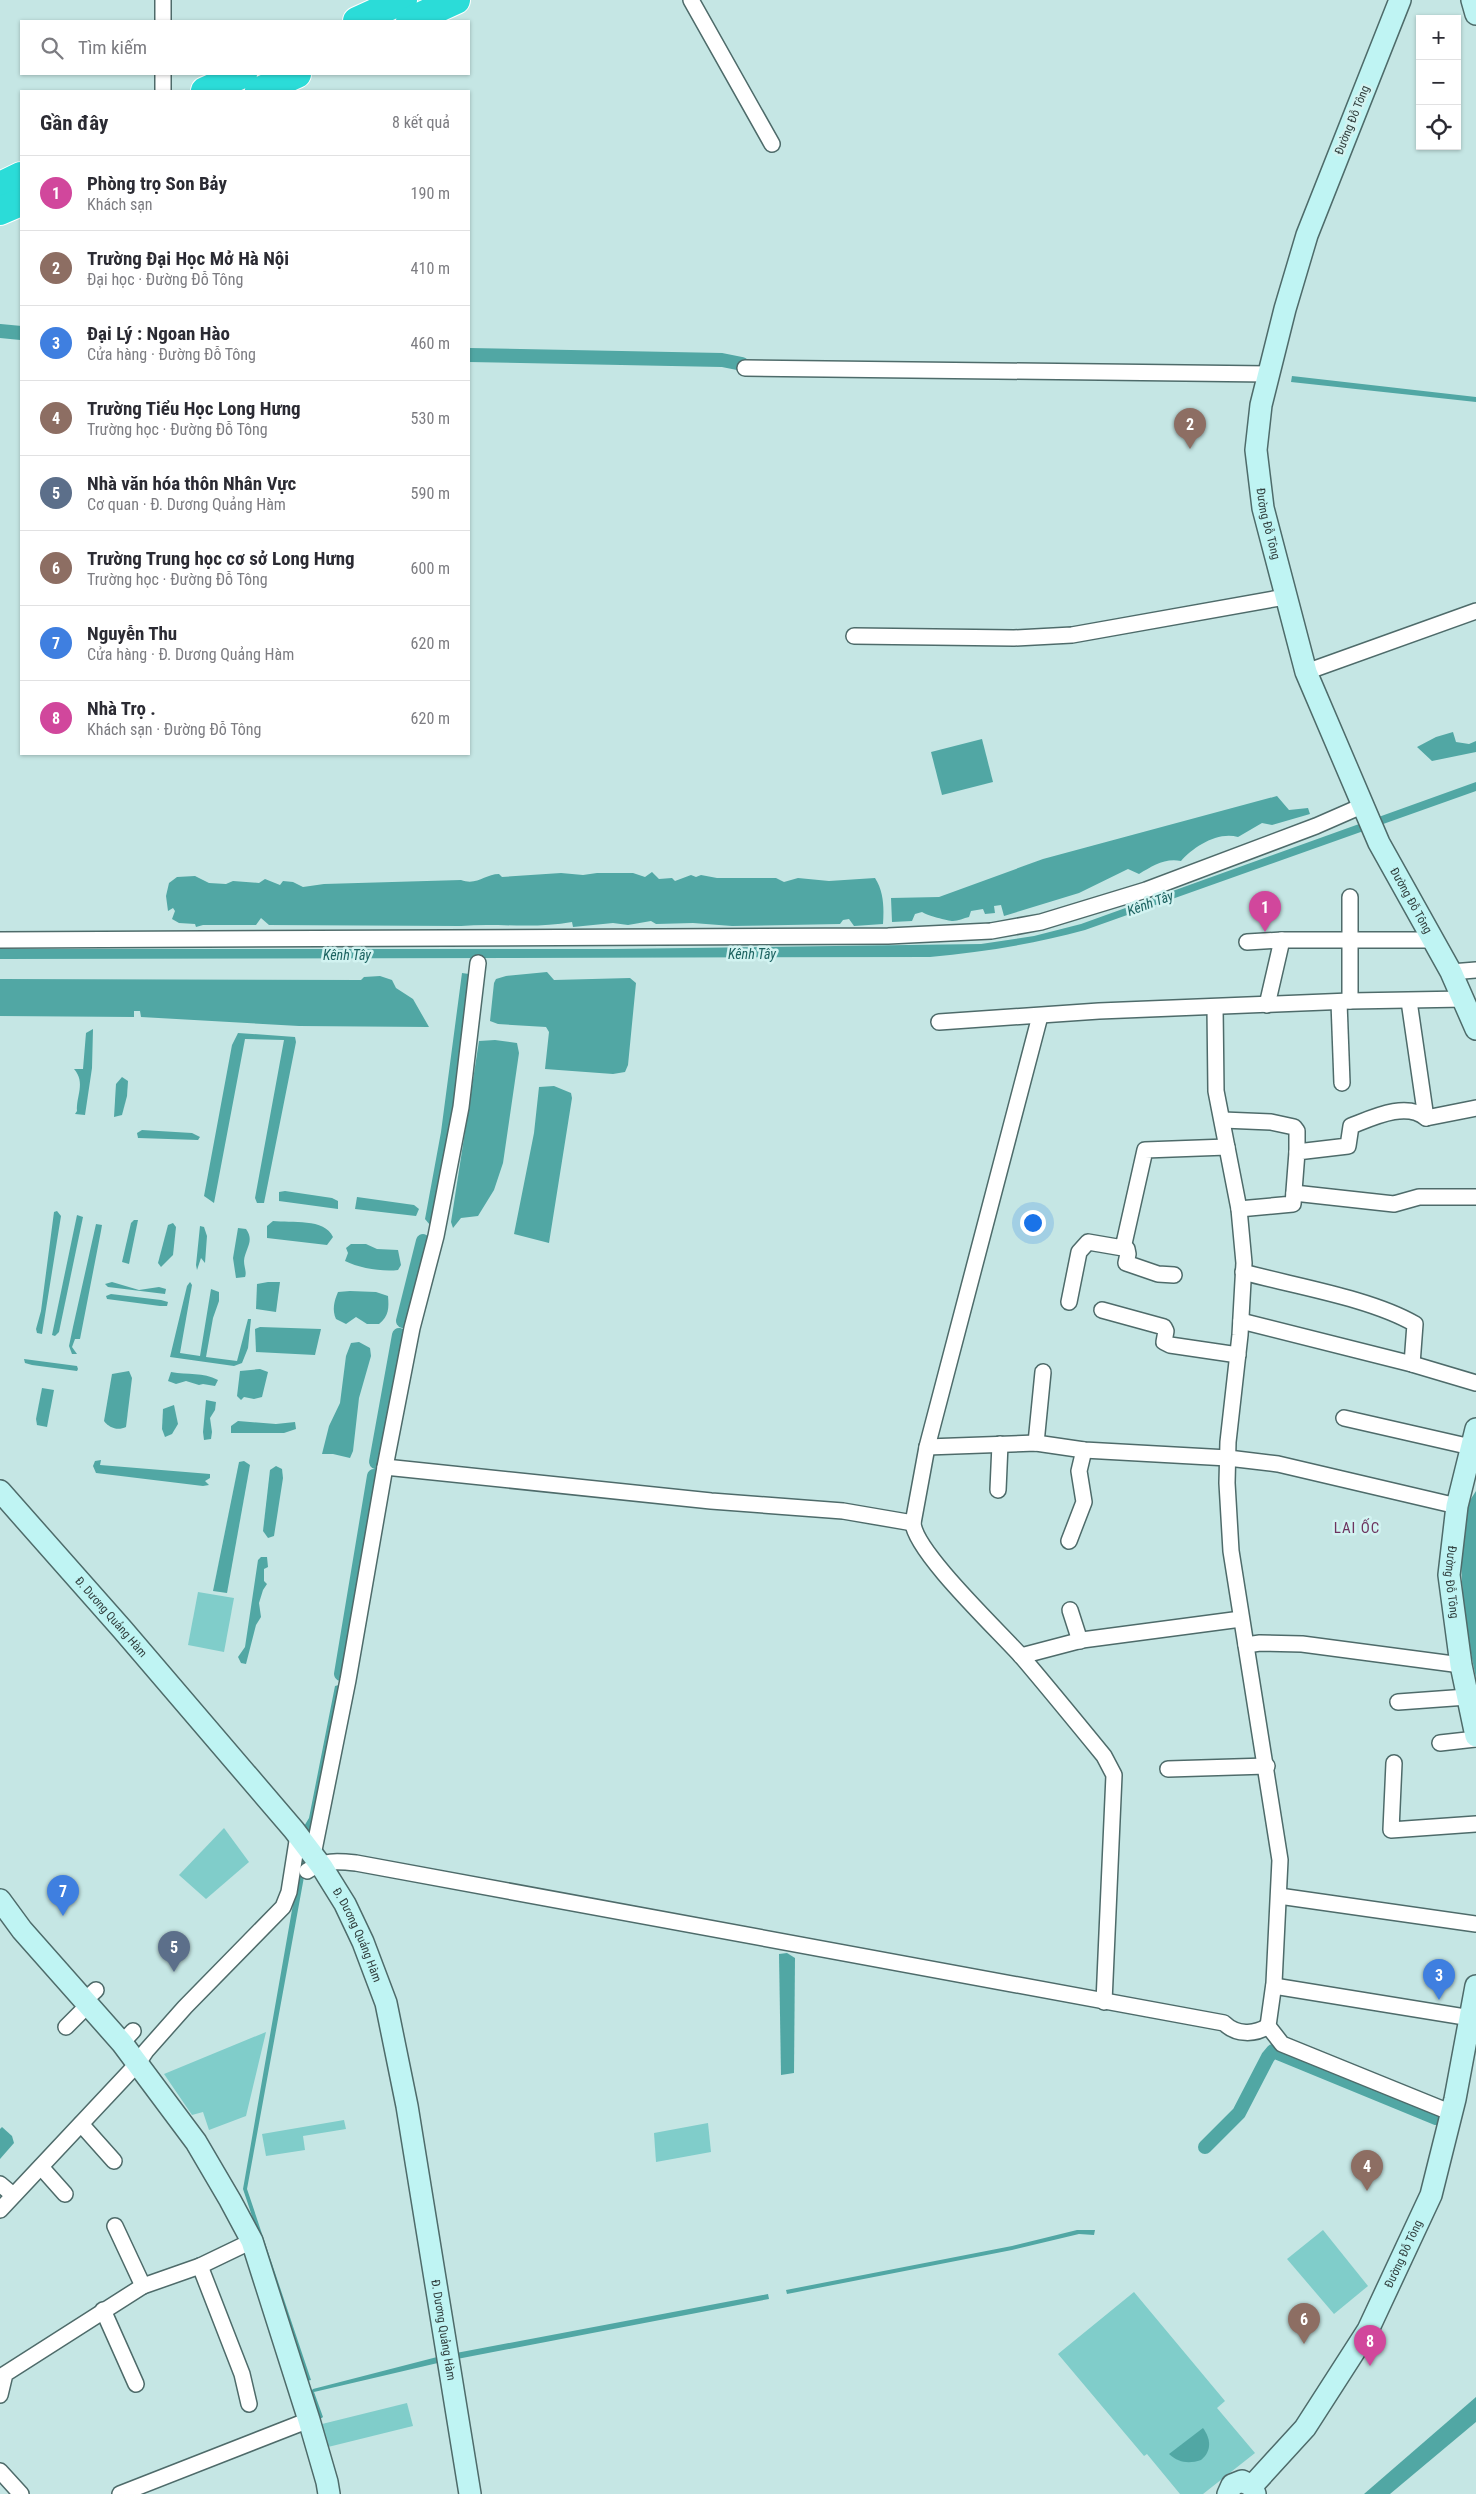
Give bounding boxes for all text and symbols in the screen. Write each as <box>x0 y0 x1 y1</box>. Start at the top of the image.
map controls <box>1416 15 1461 150</box>
button: + <box>1416 15 1461 60</box>
search box <box>20 20 470 75</box>
icon: search <box>38 34 66 62</box>
text: Tìm kiếm <box>78 36 147 59</box>
button: − <box>1416 60 1461 105</box>
street label: Đường Đỗ Tông <box>1332 83 1372 157</box>
button: locate <box>1416 105 1461 150</box>
text: Gần đây <box>40 111 108 135</box>
text: 8 kết quả <box>392 113 450 132</box>
text: Phòng trọ Son Bảy <box>87 172 227 195</box>
text: 1 <box>52 184 60 203</box>
text: 190 m <box>411 184 450 203</box>
text: Khách sạn <box>87 195 153 214</box>
text: Trường Đại Học Mở Hà Nội <box>87 247 289 270</box>
text: 2 <box>52 259 60 278</box>
text: 410 m <box>411 259 450 278</box>
text: Đại học · Đường Đỗ Tông <box>87 270 243 289</box>
text: Đại Lý : Ngoan Hào <box>87 322 230 345</box>
text: 3 <box>52 334 60 353</box>
text: 460 m <box>411 334 450 353</box>
text: Cửa hàng · Đường Đỗ Tông <box>87 345 256 364</box>
text: Trường Tiểu Học Long Hưng <box>87 397 301 420</box>
pin: 2 <box>1174 408 1206 449</box>
text: 4 <box>52 409 60 428</box>
text: 530 m <box>411 409 450 428</box>
text: Trường học · Đường Đỗ Tông <box>87 420 268 439</box>
text: Nhà văn hóa thôn Nhân Vực <box>87 472 296 495</box>
text: 5 <box>52 484 60 503</box>
text: 590 m <box>411 484 450 503</box>
street label: Đường Đỗ Tông <box>1254 487 1283 561</box>
text: Cơ quan · Đ. Dương Quảng Hàm <box>87 495 286 514</box>
text: Trường Trung học cơ sở Long Hưng <box>87 547 355 570</box>
text: 6 <box>52 559 60 578</box>
text: 600 m <box>411 559 450 578</box>
text: Trường học · Đường Đỗ Tông <box>87 570 268 589</box>
text: Nguyễn Thu <box>87 622 177 645</box>
text: 7 <box>52 634 60 653</box>
text: 620 m <box>411 634 450 653</box>
text: Cửa hàng · Đ. Dương Quảng Hàm <box>87 645 294 664</box>
text: Nhà Trọ . <box>87 697 156 720</box>
text: 8 <box>52 709 60 728</box>
text: 620 m <box>411 709 450 728</box>
text: Khách sạn · Đường Đỗ Tông <box>87 720 261 739</box>
street label: Đường Đỗ Tông <box>1387 865 1435 936</box>
water label: Kênh Tây <box>1125 887 1176 919</box>
pin: 1 <box>1249 891 1281 932</box>
water label: Kênh Tây <box>728 946 776 962</box>
water label: Kênh Tây <box>323 947 371 963</box>
your location <box>1020 1210 1046 1236</box>
district label: LAI ỐC <box>1334 1518 1380 1537</box>
street label: Đường Đỗ Tông <box>1442 1545 1462 1619</box>
street label: Đ. Dương Quảng Hàm <box>72 1574 150 1660</box>
pin: 7 <box>47 1875 79 1916</box>
street label: Đ. Dương Quảng Hàm <box>330 1885 384 1984</box>
pin: 5 <box>158 1931 190 1972</box>
pin: 3 <box>1423 1959 1455 2000</box>
pin: 4 <box>1351 2150 1383 2191</box>
street label: Đường Đỗ Tông <box>1382 2218 1425 2290</box>
street label: Đ. Dương Quảng Hàm <box>428 2279 458 2381</box>
pin: 6 <box>1288 2303 1320 2344</box>
pin: 8 <box>1354 2325 1386 2366</box>

